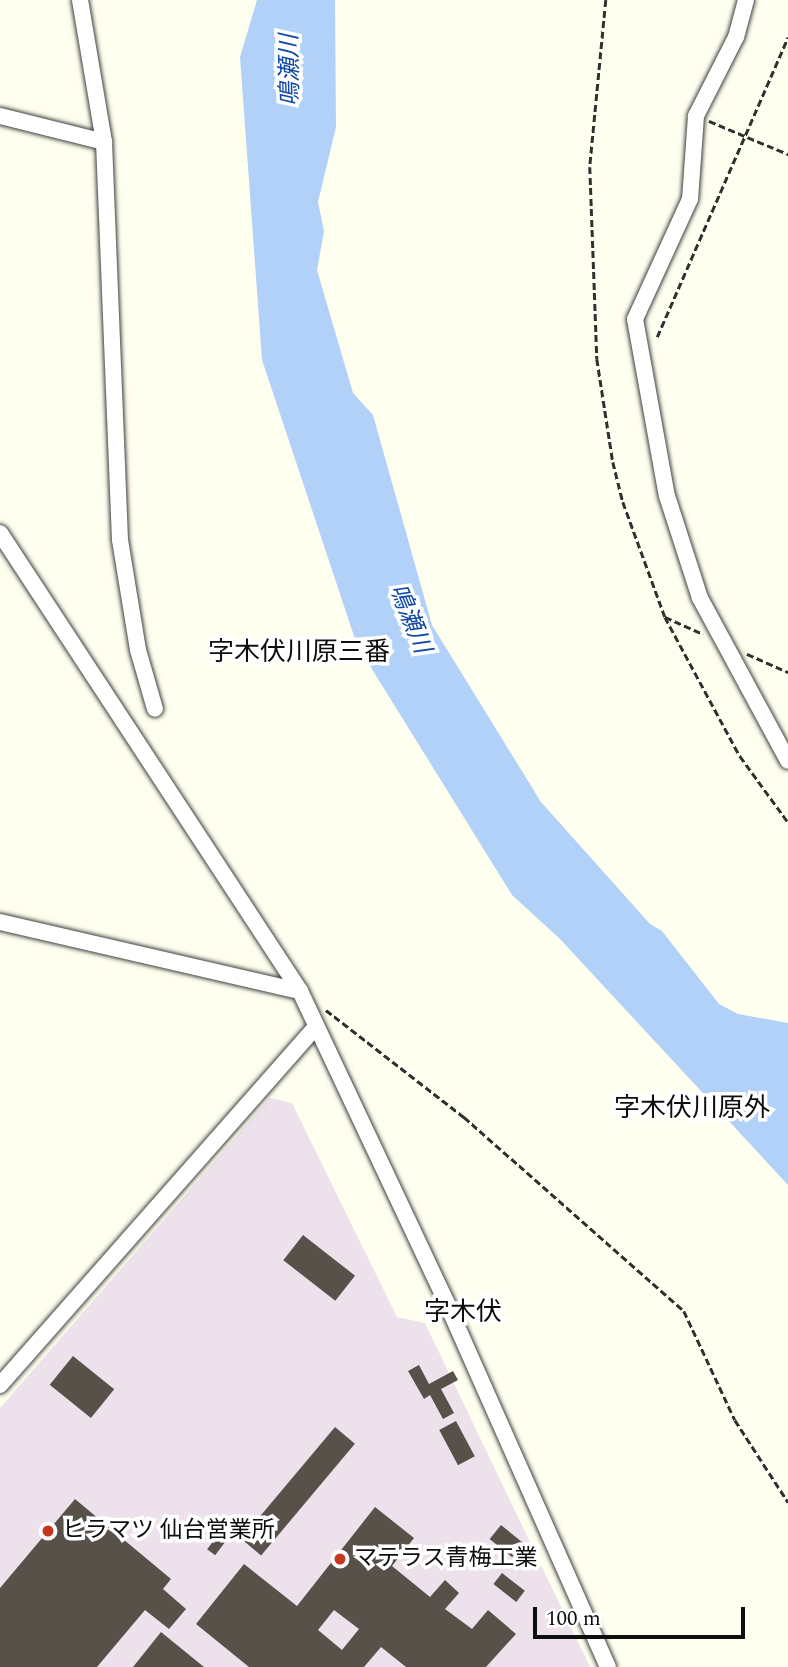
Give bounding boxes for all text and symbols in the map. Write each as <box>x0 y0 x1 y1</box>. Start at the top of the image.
water label: 鳴瀬川 <box>276 34 306 106</box>
water label: 鳴瀬川 <box>382 580 436 658</box>
district label: 字木伏川原三番 <box>208 637 390 669</box>
district label: 字木伏川原外 <box>614 1093 770 1125</box>
district label: 字木伏 <box>424 1297 502 1329</box>
place label: ヒラマツ 仙台営業所 <box>62 1517 275 1545</box>
marker: ヒラマツ 仙台営業所 <box>40 1523 56 1539</box>
place label: マテラス青梅工業 <box>354 1545 538 1573</box>
marker: マテラス青梅工業 <box>332 1551 348 1567</box>
scale bar <box>536 1594 748 1638</box>
text: 100 m <box>546 1603 601 1635</box>

